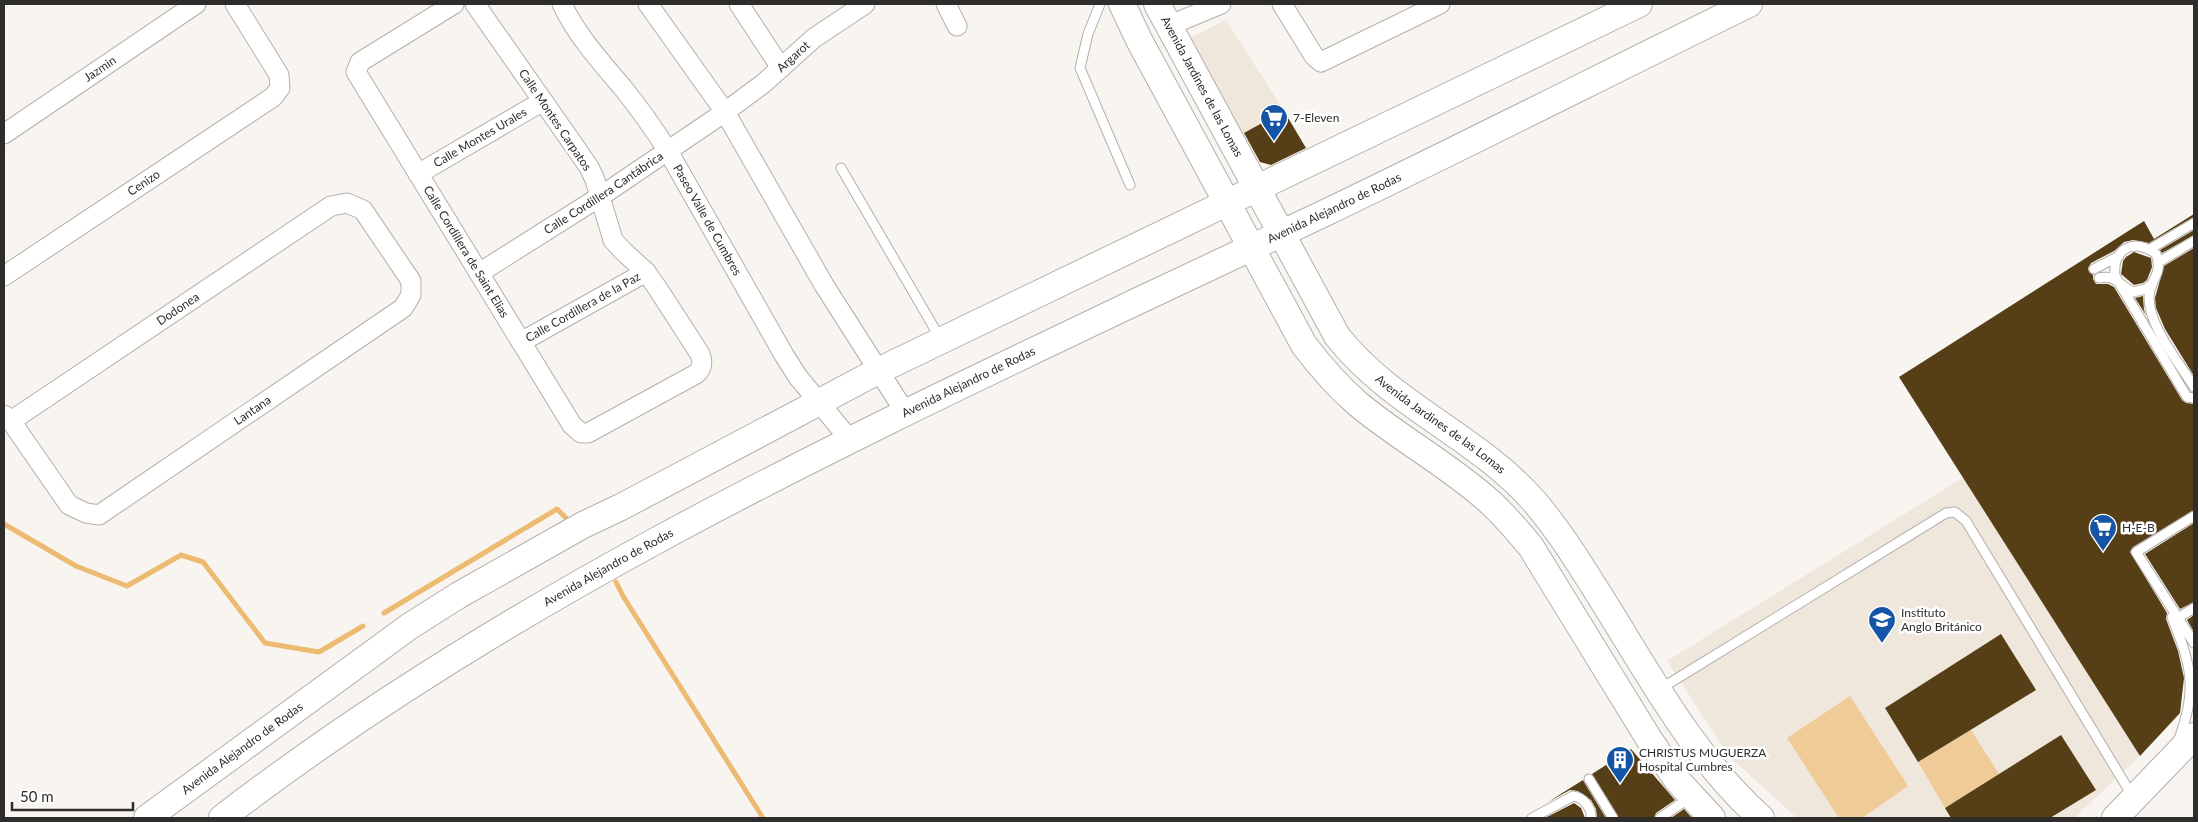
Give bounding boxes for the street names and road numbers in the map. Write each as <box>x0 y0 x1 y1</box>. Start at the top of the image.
street label: Avenida Jardines de las Lomas <box>1158 13 1246 159</box>
street label: Argarot <box>773 37 813 75</box>
street label: Jazmin <box>81 52 119 85</box>
street label: Calle Montes Carpatos <box>516 66 595 173</box>
street label: Calle Montes Urales <box>430 104 529 170</box>
street label: Calle Cordillera Cantábrica <box>541 148 666 237</box>
street label: Paseo Valle de Cumbres <box>670 162 745 278</box>
street label: Cenizo <box>124 166 163 199</box>
street label: Avenida Alejandro de Rodas <box>1265 169 1403 246</box>
street label: Calle Cordillera de Saint Elias <box>420 183 513 320</box>
street label: Calle Cordillera de la Paz <box>523 268 643 345</box>
street label: Dodonea <box>153 289 202 328</box>
street label: Avenida Alejandro de Rodas <box>899 343 1038 420</box>
street label: Avenida Jardines de las Lomas <box>1372 371 1509 477</box>
street label: Lantana <box>231 392 274 428</box>
street label: Avenida Alejandro de Rodas <box>541 525 676 609</box>
street label: Avenida Alejandro de Rodas <box>178 699 306 797</box>

